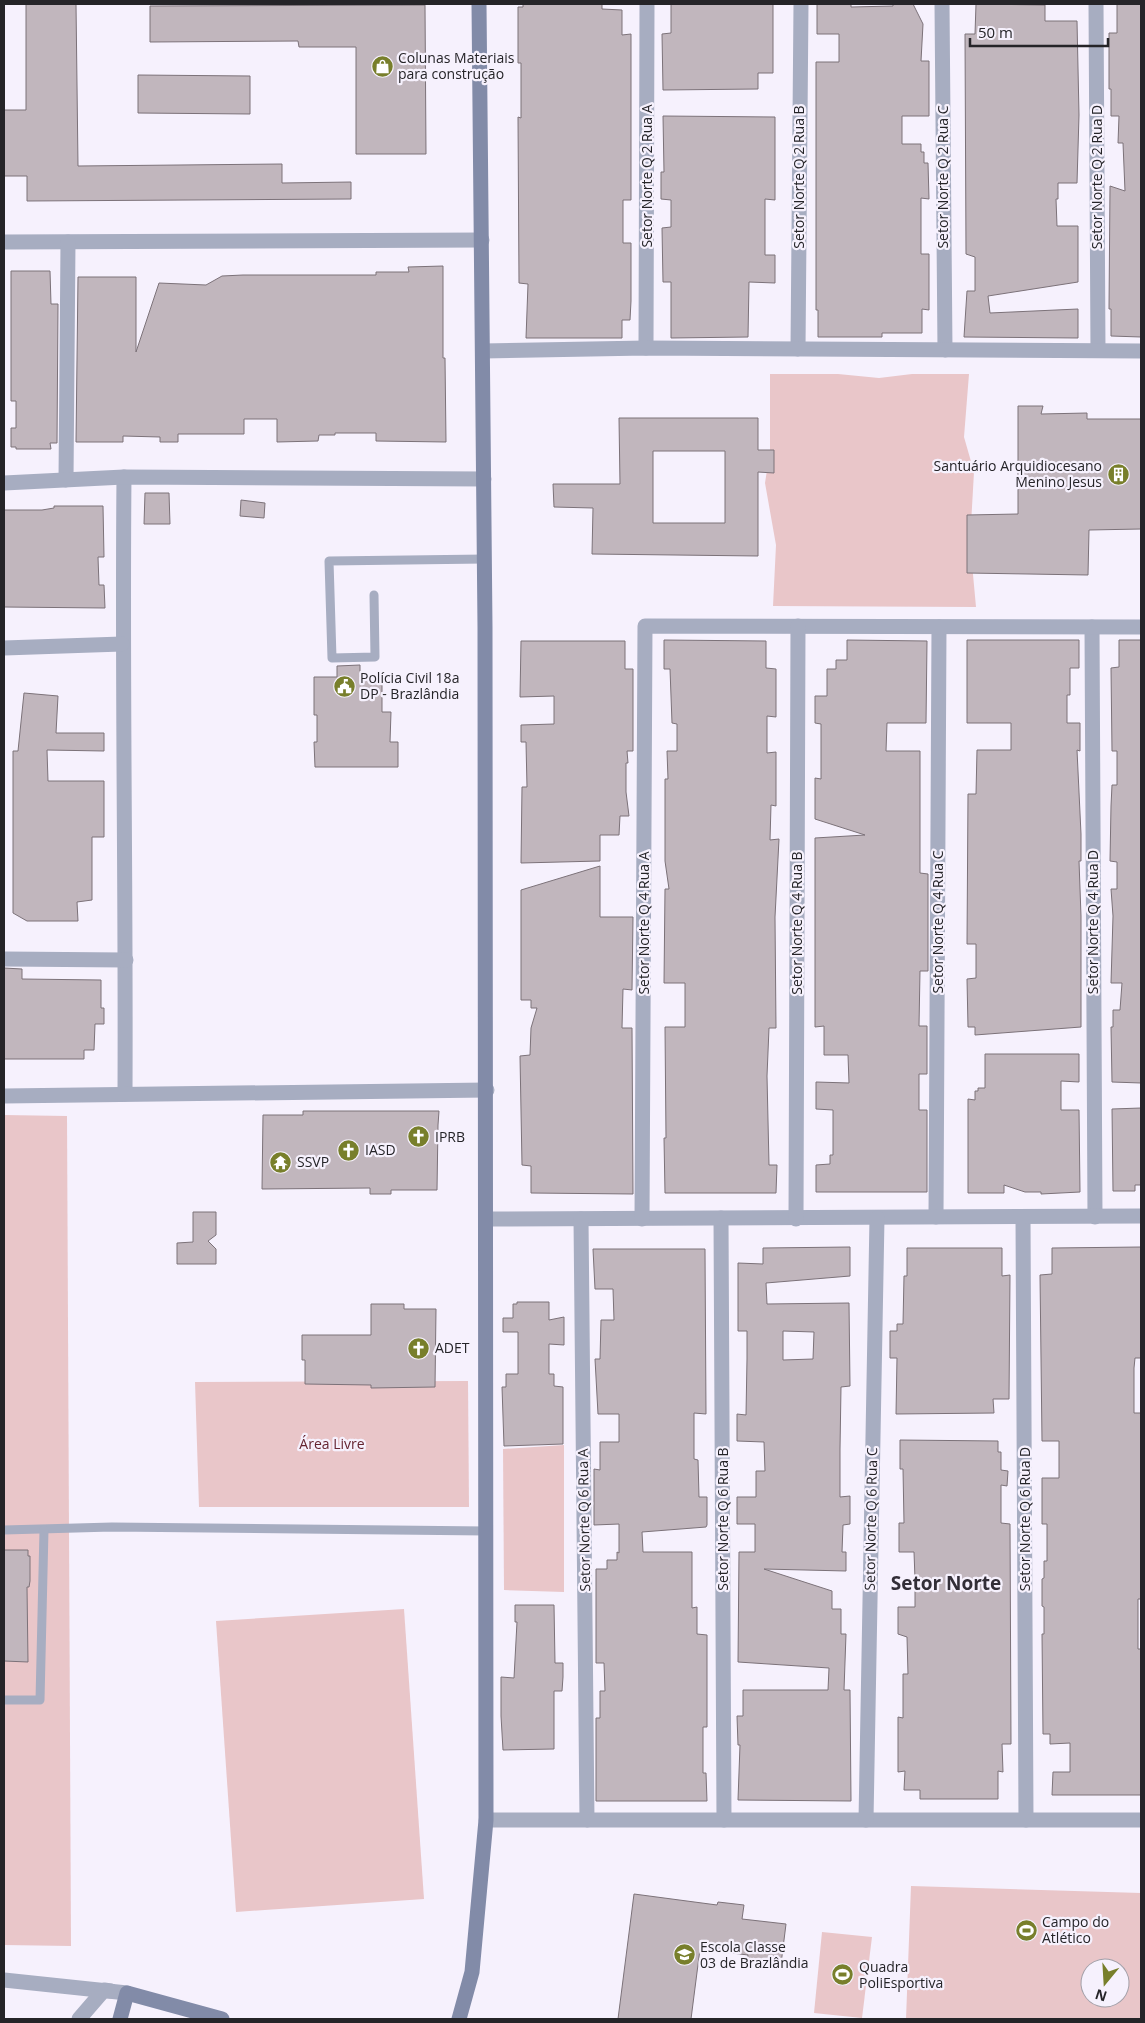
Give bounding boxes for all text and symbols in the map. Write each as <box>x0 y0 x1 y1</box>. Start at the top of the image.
scale bar <box>970 15 1108 47</box>
text: 50 m <box>978 22 1013 42</box>
place label: Colunas Materiais para construção <box>398 48 515 83</box>
shop icon: Colunas Materiais para construção <box>370 54 394 78</box>
street label: Setor Norte Q 2 Rua A <box>637 104 656 248</box>
street label: Setor Norte Q 2 Rua B <box>789 105 808 249</box>
street label: Setor Norte Q 2 Rua C <box>933 105 952 249</box>
street label: Setor Norte Q 2 Rua D <box>1087 105 1106 249</box>
place label: Santuário Arquidiocesano Menino Jesus <box>933 456 1102 491</box>
building icon: Santuário Arquidiocesano Menino Jesus <box>1106 462 1130 486</box>
place label: Polícia Civil 18a DP - Brazlândia <box>360 668 459 703</box>
public building icon: Polícia Civil 18a DP - Brazlândia <box>332 674 356 698</box>
street label: Setor Norte Q 4 Rua C <box>928 850 947 994</box>
street label: Setor Norte Q 4 Rua D <box>1083 850 1102 994</box>
street label: Setor Norte Q 4 Rua A <box>634 851 653 995</box>
street label: Setor Norte Q 4 Rua B <box>787 851 806 995</box>
church icon: IPRB <box>407 1125 431 1149</box>
place label: IPRB <box>435 1127 465 1146</box>
church icon: IASD <box>337 1138 361 1162</box>
place label: IASD <box>365 1140 396 1159</box>
temple icon: SSVP <box>269 1150 293 1174</box>
place label: SSVP <box>297 1152 329 1171</box>
church icon: ADET <box>407 1336 431 1360</box>
place label: ADET <box>435 1338 470 1357</box>
park label: Área Livre <box>299 1434 365 1453</box>
street label: Setor Norte Q 6 Rua B <box>713 1447 732 1591</box>
street label: Setor Norte Q 6 Rua C <box>860 1447 881 1591</box>
street label: Setor Norte Q 6 Rua D <box>1015 1447 1034 1591</box>
street label: Setor Norte Q 6 Rua A <box>573 1448 594 1592</box>
district label: Setor Norte <box>891 1570 1001 1596</box>
place label: Campo do Atlético <box>1042 1912 1109 1947</box>
sports icon: Campo do Atlético <box>1014 1918 1038 1942</box>
place label: Escola Classe 03 de Brazlândia <box>700 1937 809 1972</box>
school or university icon: Escola Classe 03 de Brazlândia <box>672 1943 696 1967</box>
place label: Quadra PoliEsportiva <box>859 1957 943 1992</box>
north arrow <box>1080 1958 1130 2008</box>
sports icon: Quadra PoliEsportiva <box>831 1963 855 1987</box>
text: N <box>1092 1985 1109 2007</box>

